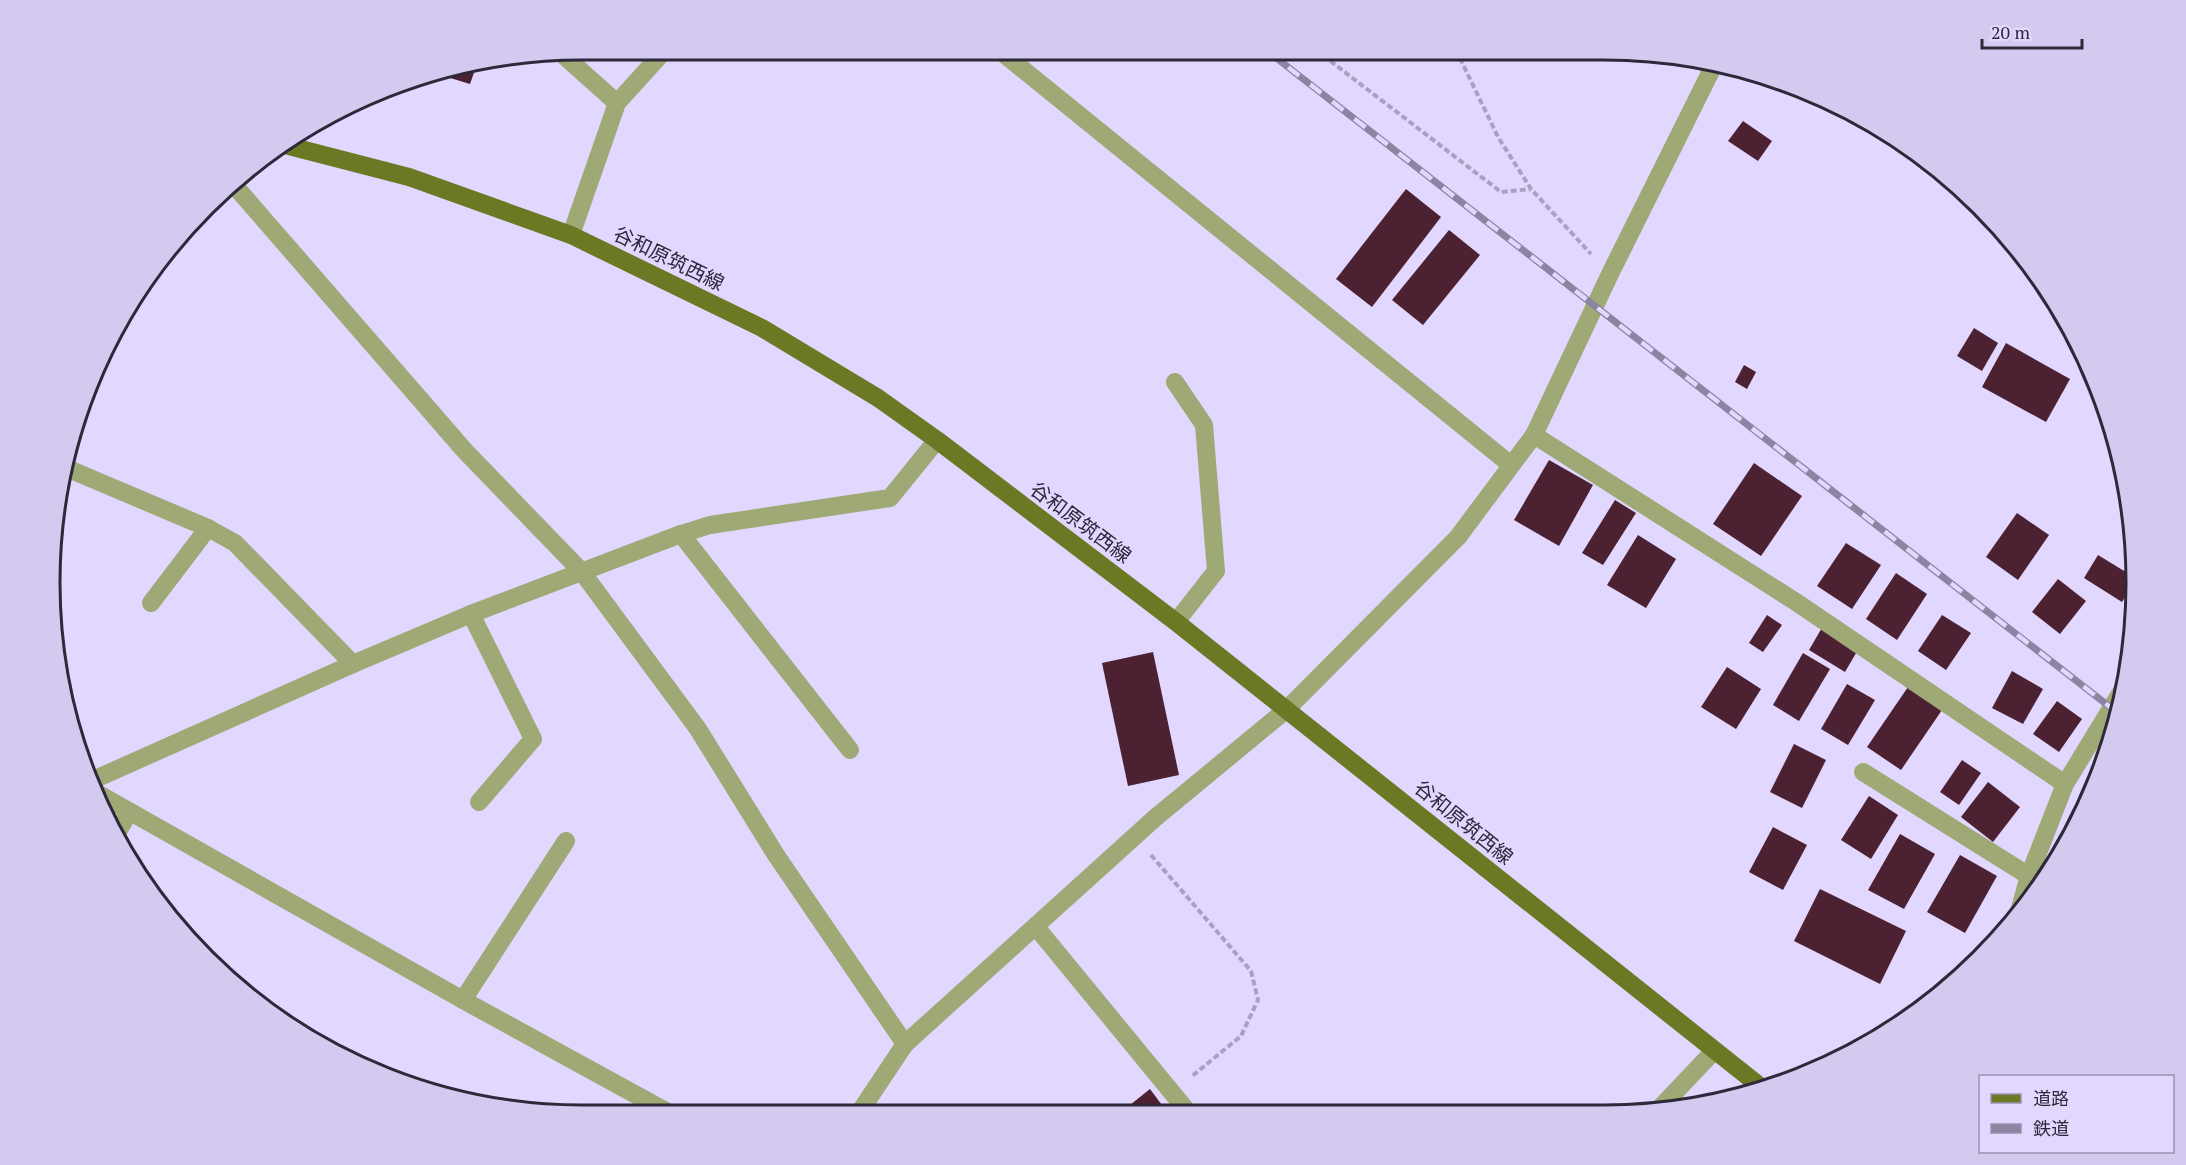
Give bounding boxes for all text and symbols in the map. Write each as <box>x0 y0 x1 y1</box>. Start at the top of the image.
scale bar <box>1982 12 2082 50</box>
text: 20 m <box>1991 20 2031 44</box>
street label: 谷和原筑西線 <box>609 220 729 296</box>
street label: 谷和原筑西線 <box>1025 475 1137 569</box>
street label: 谷和原筑西線 <box>1409 774 1519 870</box>
legend <box>1979 1075 2174 1153</box>
text: 道路 <box>2033 1086 2069 1110</box>
text: 鉄道 <box>2033 1116 2069 1140</box>

